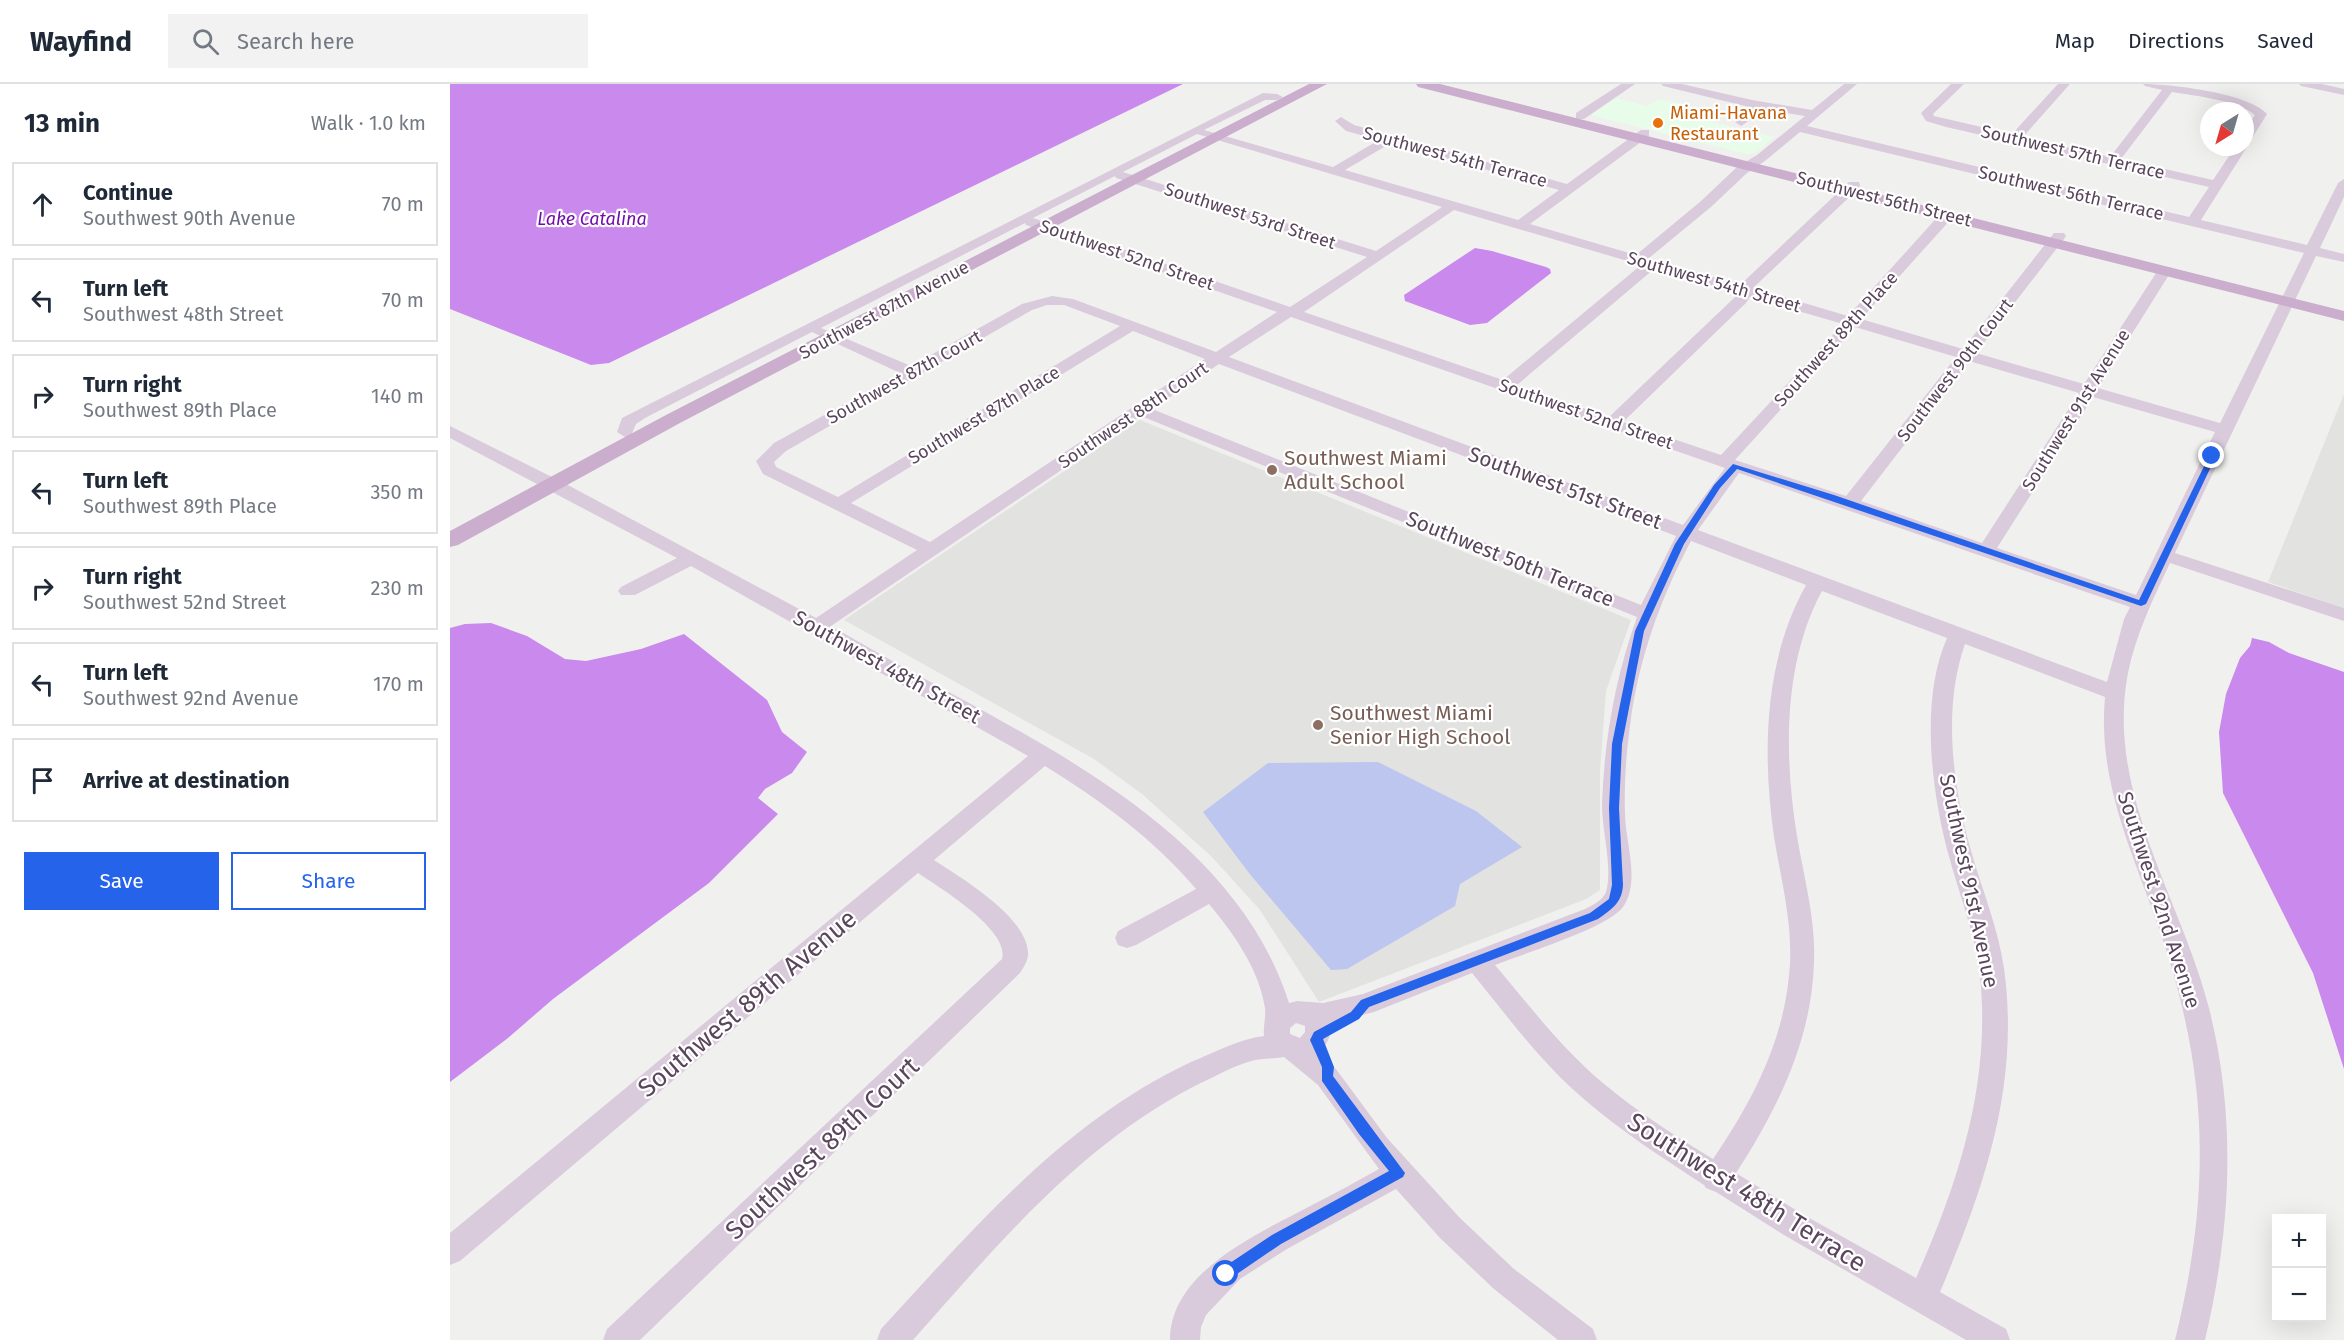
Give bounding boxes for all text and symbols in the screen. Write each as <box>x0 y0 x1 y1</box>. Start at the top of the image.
search box <box>168 14 588 68</box>
text: Wayfind <box>30 25 132 58</box>
icon: search <box>189 25 222 58</box>
text: Search here <box>237 28 355 55</box>
text: Map <box>2055 28 2095 54</box>
text: Directions <box>2128 28 2224 54</box>
text: Saved <box>2257 28 2314 54</box>
place label: Miami-Havana Restaurant <box>1670 102 1787 145</box>
north arrow <box>2200 102 2254 156</box>
text: 13 min <box>24 108 100 139</box>
text: Walk · 1.0 km <box>311 111 426 135</box>
marker: Miami-Havana Restaurant <box>1651 116 1665 130</box>
street label: Southwest 57th Terrace <box>1979 120 2167 184</box>
street label: Southwest 54th Terrace <box>1360 122 1550 192</box>
street label: Southwest 56th Terrace <box>1976 161 2166 225</box>
street label: Southwest 56th Street <box>1794 167 1974 232</box>
street label: Southwest 53rd Street <box>1162 178 1339 254</box>
text: Continue <box>83 179 173 206</box>
icon: ahead <box>26 188 59 221</box>
text: 70 m <box>382 192 424 216</box>
text: Southwest 90th Avenue <box>83 206 296 230</box>
water label: Lake Catalina <box>537 208 647 230</box>
street label: Southwest 52nd Street <box>1037 215 1217 295</box>
street label: Southwest 54th Street <box>1625 247 1804 317</box>
street label: Southwest 87th Avenue <box>795 256 973 364</box>
street label: Southwest 89th Place <box>1769 267 1903 411</box>
text: Turn left <box>83 275 168 302</box>
icon: left <box>26 284 59 317</box>
text: 70 m <box>382 288 424 312</box>
street label: Southwest 90th Court <box>1892 294 2018 446</box>
text: Southwest 48th Street <box>83 302 283 326</box>
street label: Southwest 87th Court <box>823 325 986 429</box>
street label: Southwest 91st Avenue <box>2017 325 2135 495</box>
street label: Southwest 88th Court <box>1054 356 1213 473</box>
street label: Southwest 87th Place <box>904 361 1064 469</box>
text: Turn right <box>83 371 182 398</box>
street label: Southwest 52nd Street <box>1496 374 1676 454</box>
icon: right <box>26 380 59 413</box>
text: 140 m <box>371 384 424 408</box>
text: Southwest 89th Place <box>83 398 277 422</box>
street label: Southwest 51st Street <box>1465 441 1666 535</box>
route end <box>2198 442 2224 468</box>
place label: Southwest Miami Adult School <box>1284 445 1447 495</box>
marker: Southwest Miami Adult School <box>1265 463 1279 477</box>
text: Turn left <box>83 467 168 494</box>
icon: left <box>26 476 59 509</box>
text: 350 m <box>370 480 424 504</box>
text: Southwest 89th Place <box>83 494 277 518</box>
street label: Southwest 50th Terrace <box>1402 505 1618 613</box>
text: Turn right <box>83 563 182 590</box>
icon: right <box>26 572 59 605</box>
text: 230 m <box>371 576 424 600</box>
text: Southwest 52nd Street <box>83 590 286 614</box>
street label: Southwest 48th Street <box>789 605 986 730</box>
text: Turn left <box>83 659 168 686</box>
icon: left <box>26 668 59 701</box>
text: 170 m <box>373 672 424 696</box>
text: Southwest 92nd Avenue <box>83 686 299 710</box>
place label: Southwest Miami Senior High School <box>1330 700 1511 750</box>
marker: Southwest Miami Senior High School <box>1311 718 1325 732</box>
icon: arrive <box>26 764 59 797</box>
text: Arrive at destination <box>83 767 290 794</box>
street label: Southwest 91st Avenue <box>1934 772 2004 990</box>
street label: Southwest 92nd Avenue <box>2112 788 2206 1012</box>
button: Save <box>24 852 219 910</box>
button: Share <box>231 852 426 910</box>
street label: Southwest 89th Avenue <box>632 903 863 1104</box>
street label: Southwest 89th Court <box>719 1050 926 1246</box>
street label: Southwest 48th Terrace <box>1622 1106 1872 1279</box>
map controls <box>2272 1214 2326 1322</box>
button: + <box>2272 1214 2326 1268</box>
route start <box>1212 1260 1238 1286</box>
button: − <box>2272 1268 2326 1322</box>

